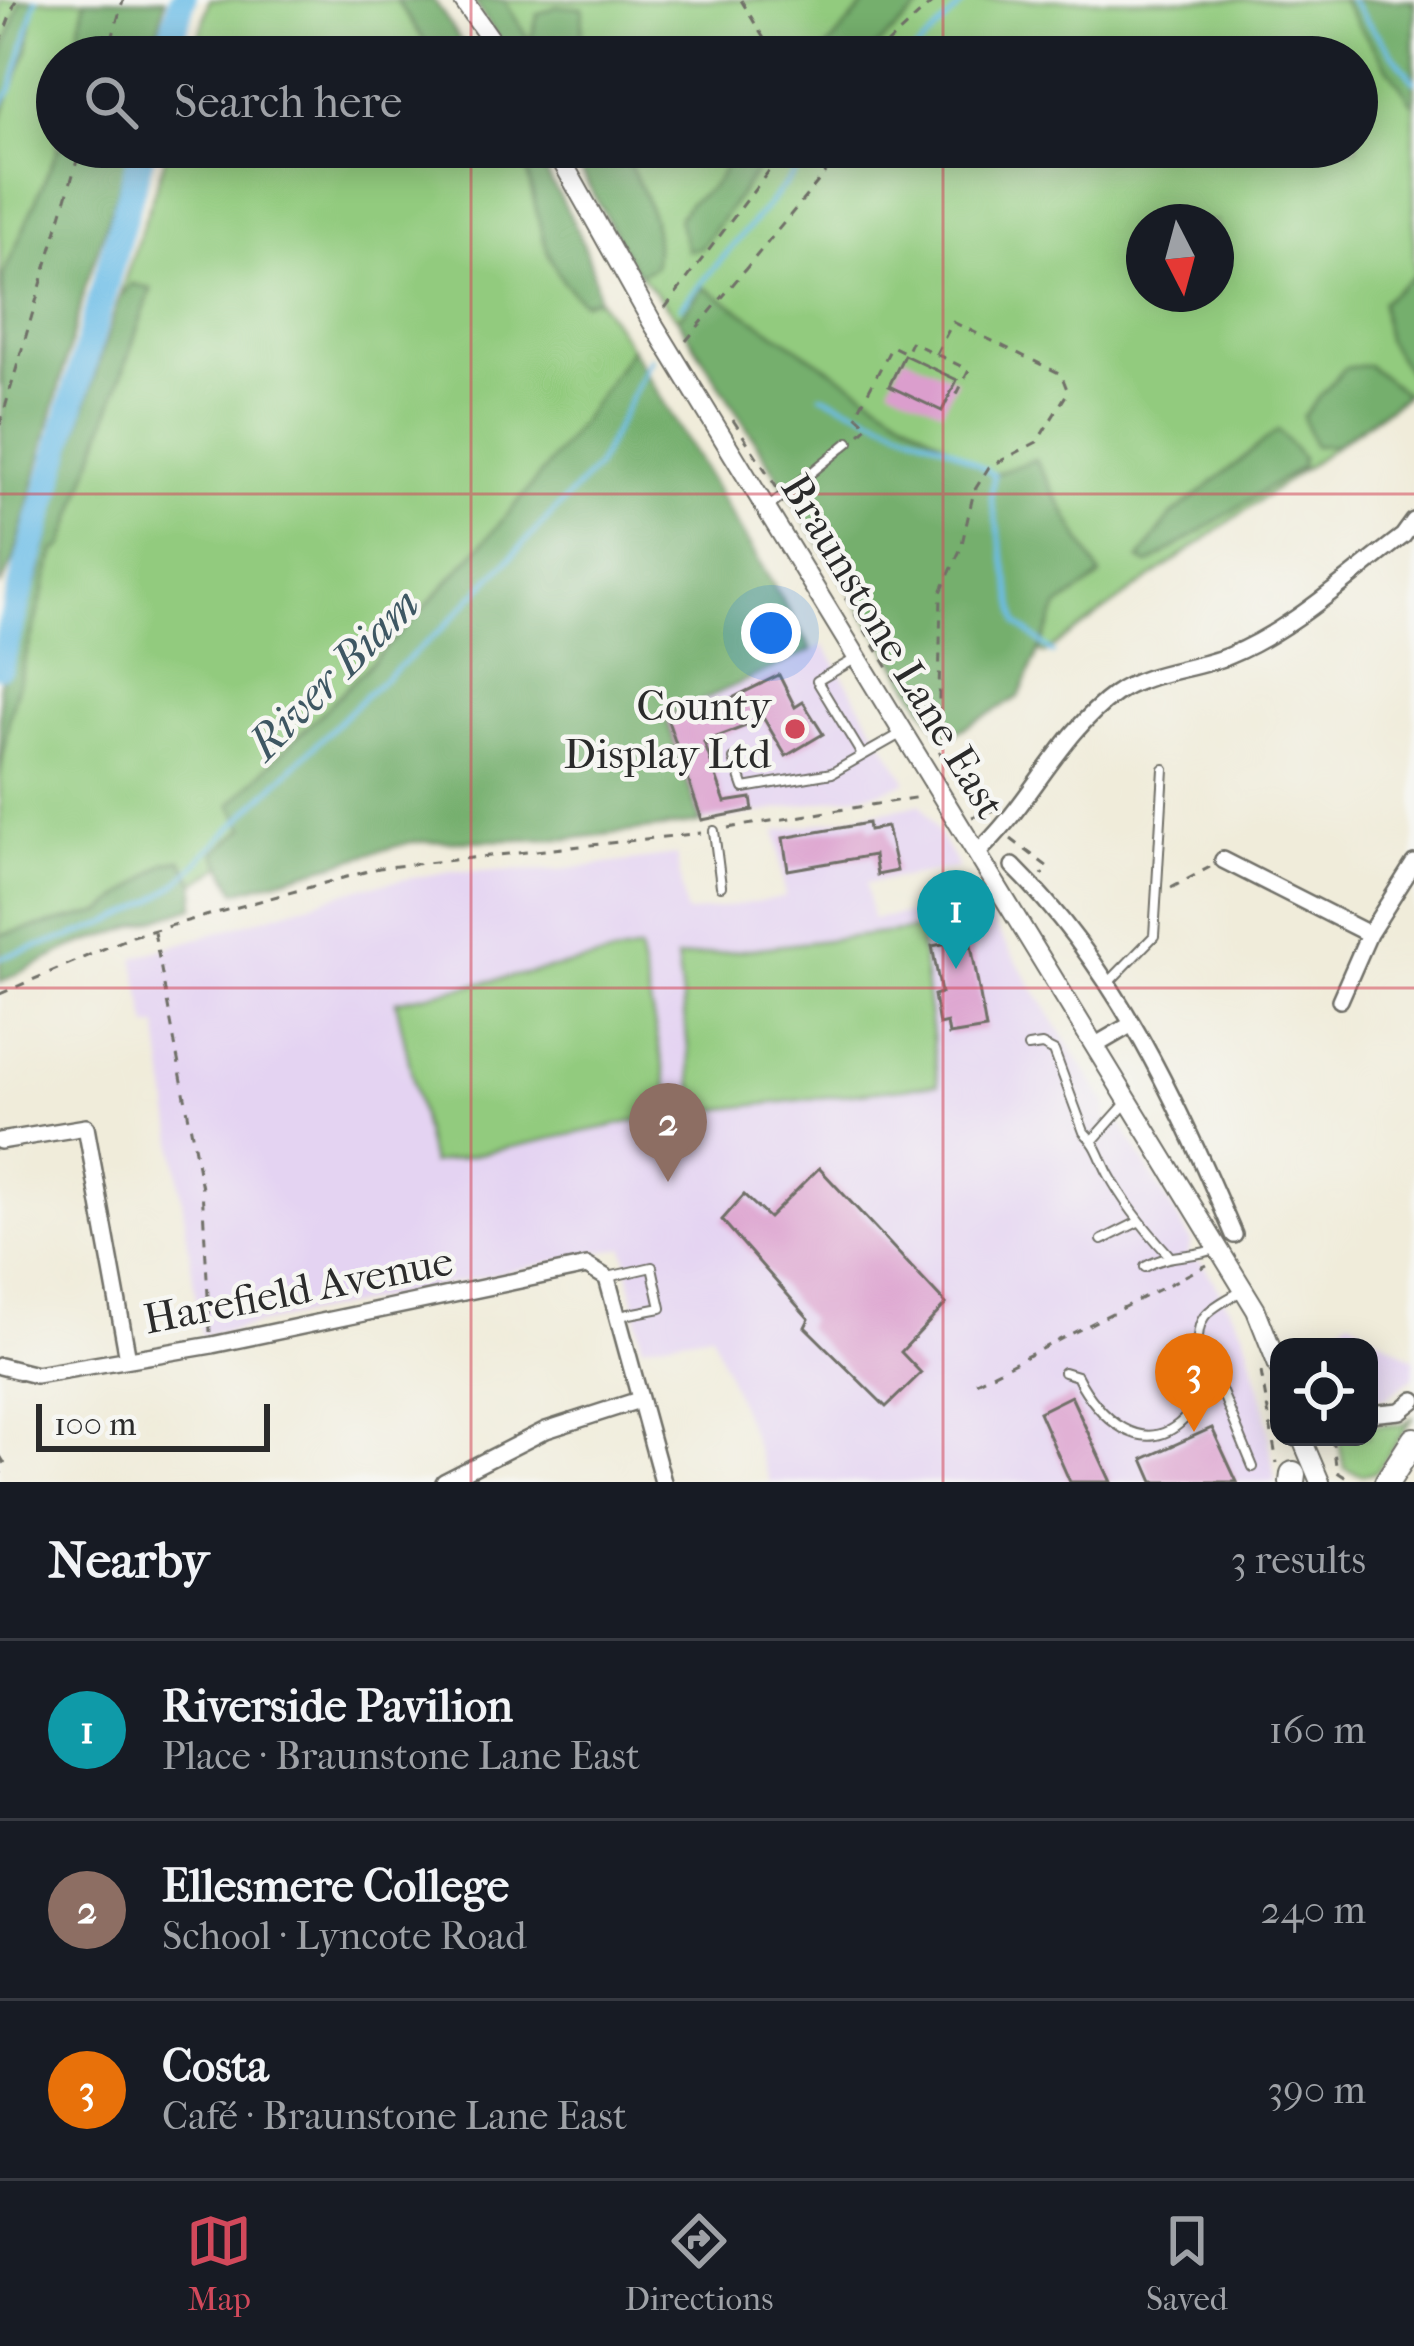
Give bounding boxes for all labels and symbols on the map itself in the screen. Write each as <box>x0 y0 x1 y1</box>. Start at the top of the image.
north arrow <box>1126 204 1234 312</box>
street label: Braunstone Lane East <box>771 466 1015 828</box>
water label: River Biam <box>236 578 430 773</box>
your location <box>741 603 801 663</box>
place label: County Display Ltd <box>564 682 773 779</box>
marker: County Display Ltd <box>782 716 808 742</box>
pin: 1 <box>917 870 995 969</box>
pin: 2 <box>629 1083 707 1182</box>
street label: Harefield Avenue <box>140 1236 457 1344</box>
pin: 3 <box>1155 1333 1233 1432</box>
scale bar <box>36 1398 270 1451</box>

